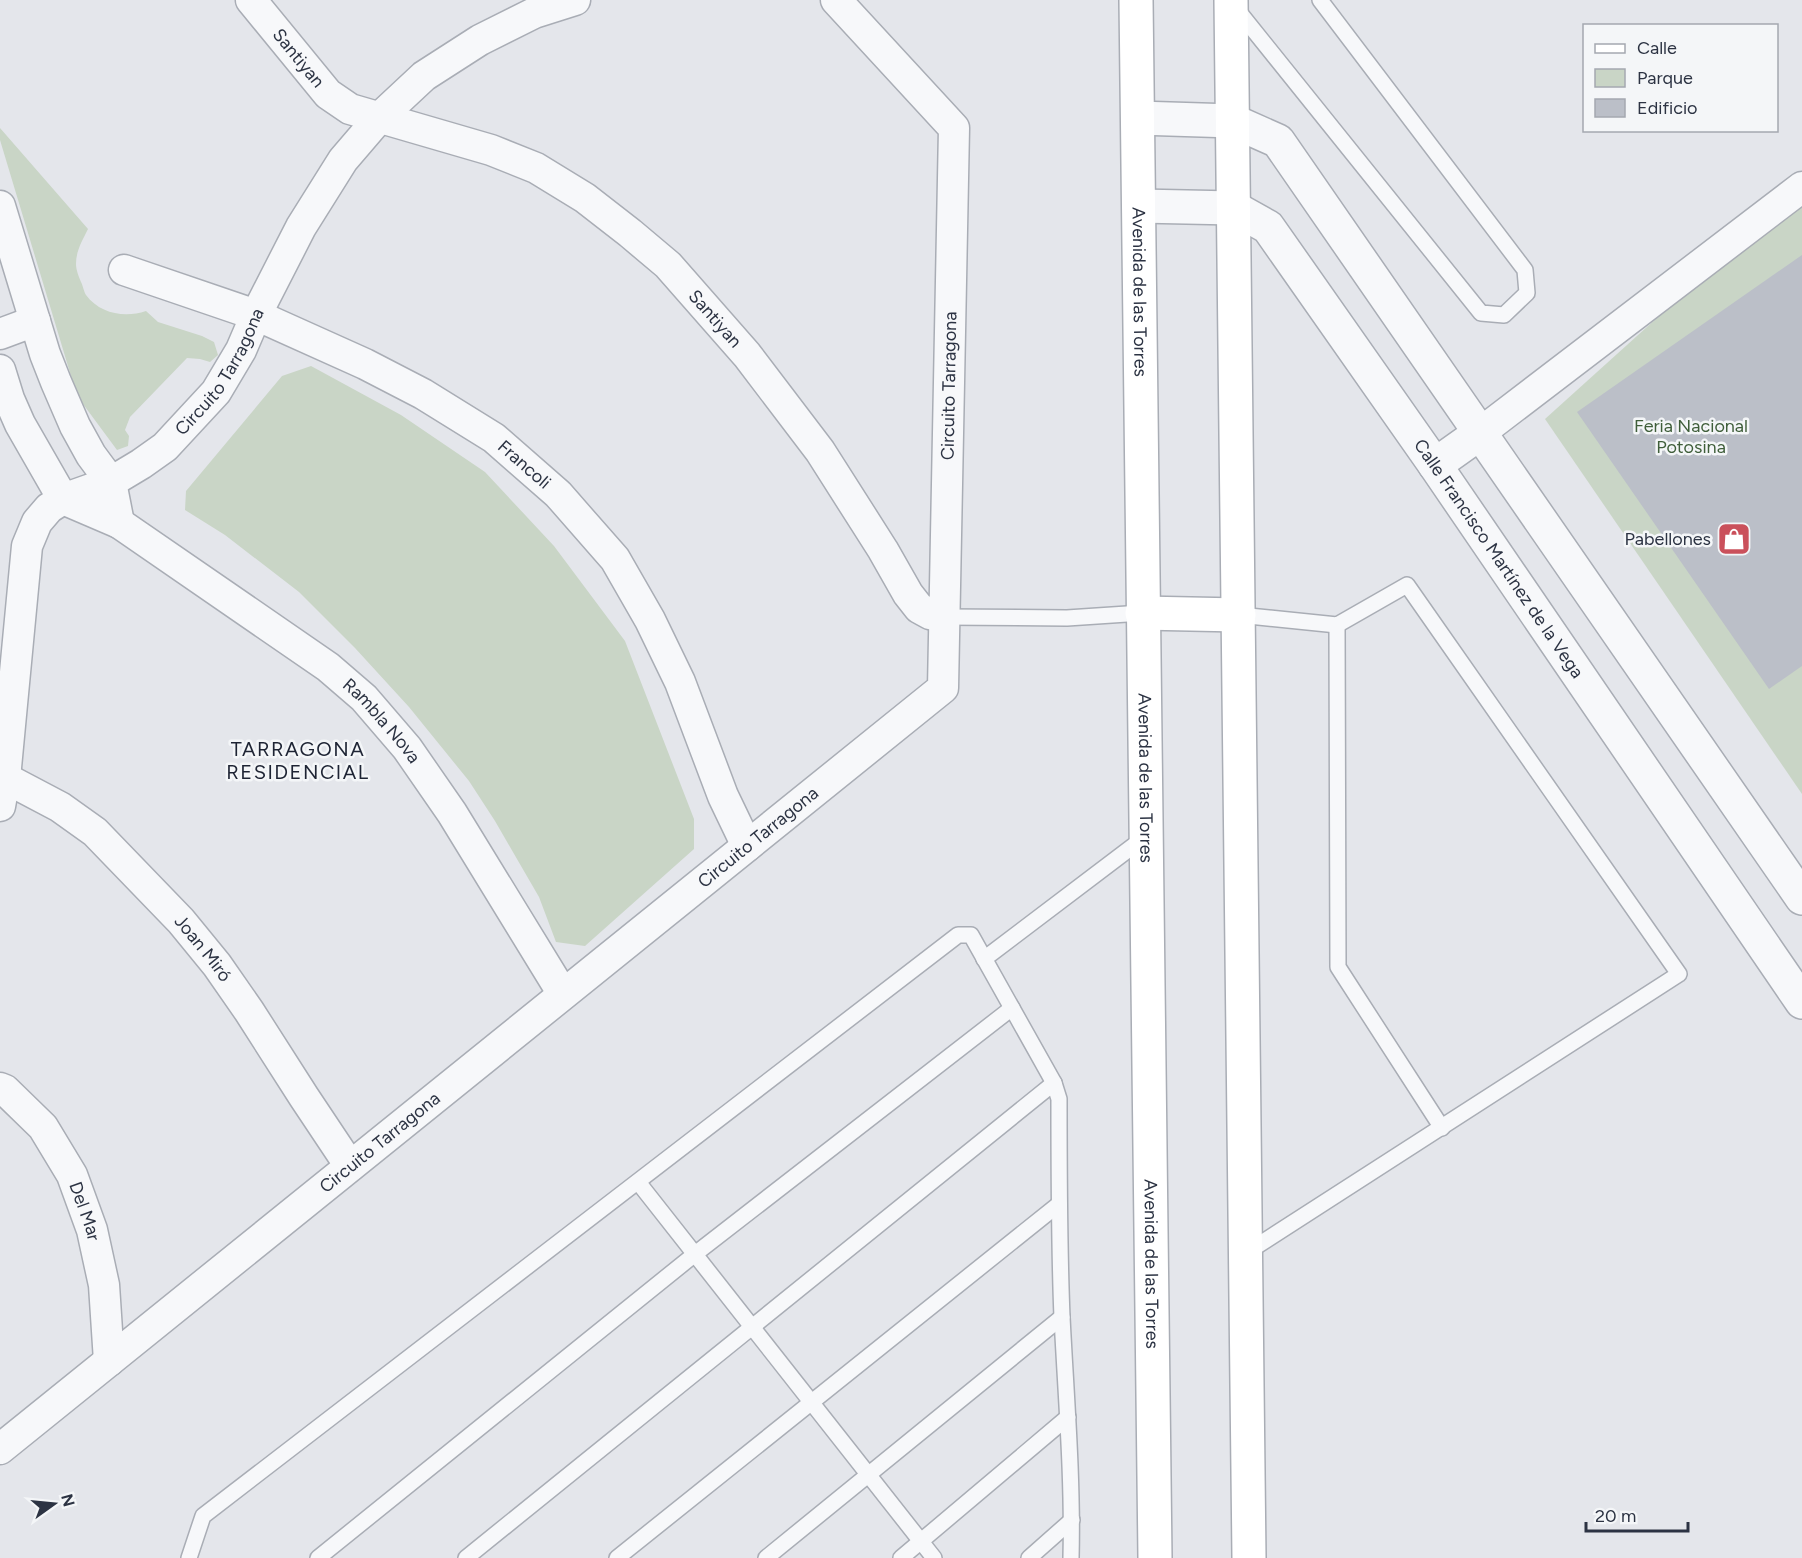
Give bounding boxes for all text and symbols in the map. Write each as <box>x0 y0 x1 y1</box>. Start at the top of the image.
street label: Santiyan <box>268 24 329 92</box>
legend <box>1583 24 1778 132</box>
text: Calle <box>1637 37 1677 59</box>
text: Parque <box>1637 67 1693 89</box>
text: Edificio <box>1637 97 1698 119</box>
street label: Avenida de las Torres <box>1128 207 1152 377</box>
street label: Santiyan <box>684 285 746 352</box>
street label: Circuito Tarragona <box>170 304 269 440</box>
street label: Circuito Tarragona <box>936 311 961 460</box>
park label: Feria Nacional Potosina <box>1634 415 1748 458</box>
street label: Francoli <box>493 435 555 494</box>
street label: Calle Francisco Martínez de la Vega <box>1409 435 1588 682</box>
shop icon: Pabellones <box>1716 521 1752 557</box>
place label: Pabellones <box>1625 528 1711 550</box>
street label: Rambla Nova <box>338 674 425 767</box>
street label: Avenida de las Torres <box>1133 693 1158 863</box>
district label: TARRAGONA RESIDENCIAL <box>226 737 370 784</box>
street label: Circuito Tarragona <box>693 782 823 893</box>
street label: Joan Miró <box>170 910 236 986</box>
street label: Circuito Tarragona <box>315 1087 444 1198</box>
street label: Del Mar <box>64 1179 105 1243</box>
street label: Avenida de las Torres <box>1139 1179 1163 1349</box>
north arrow <box>24 1474 84 1534</box>
text: N <box>57 1492 79 1509</box>
scale bar <box>1586 1495 1688 1533</box>
text: 20 m <box>1595 1505 1636 1527</box>

